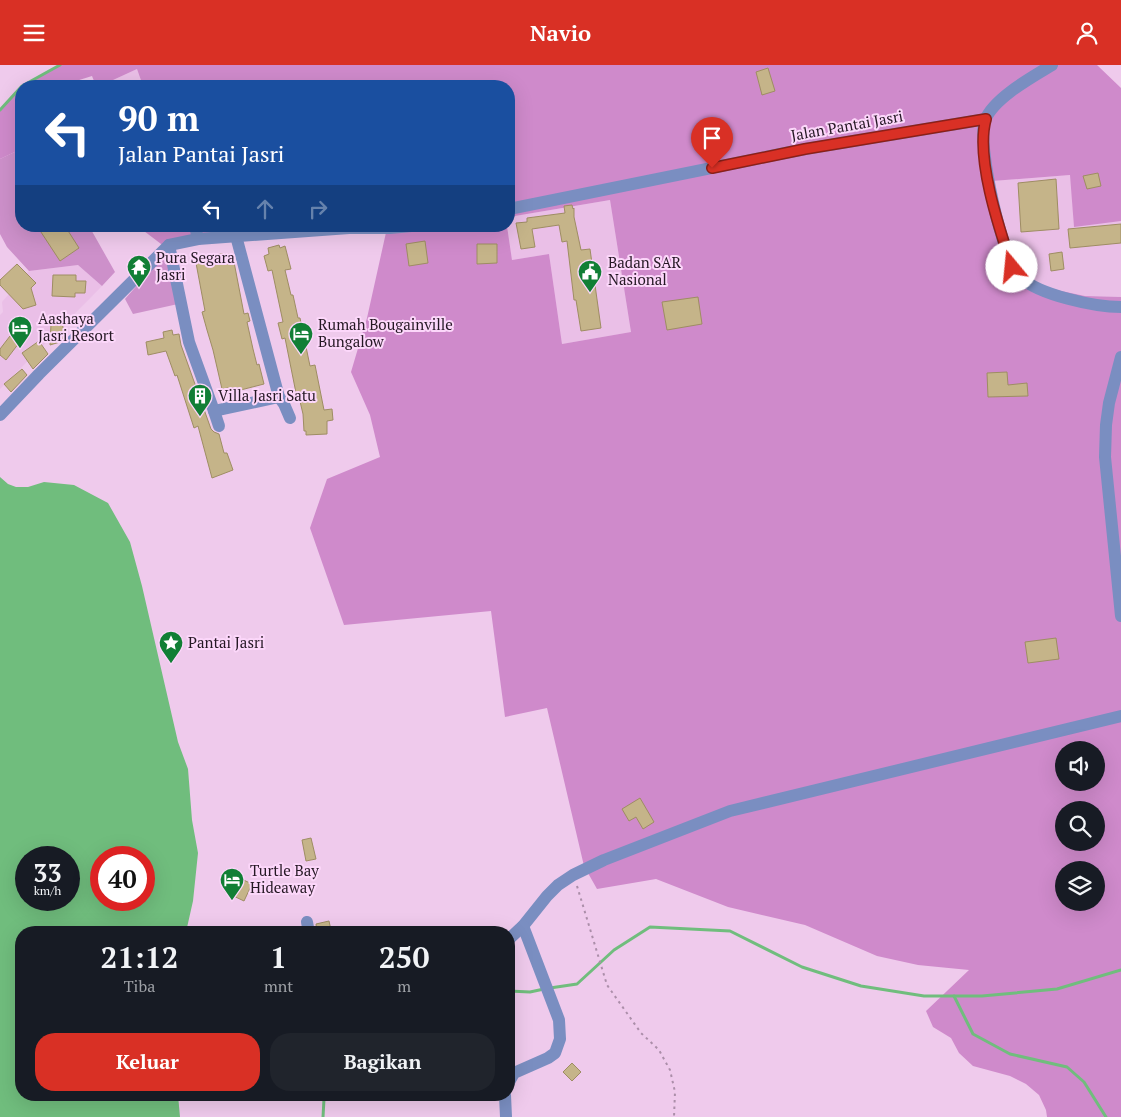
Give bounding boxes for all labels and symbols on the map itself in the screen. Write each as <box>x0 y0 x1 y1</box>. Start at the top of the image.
street label: Jalan Pantai Jasri <box>789 105 904 145</box>
pin <box>691 117 733 168</box>
position arrow <box>985 240 1037 292</box>
place label: Pura Segara Jasri <box>156 247 235 284</box>
place label: Badan SAR Nasional <box>608 252 682 289</box>
temple icon: Pura Segara Jasri <box>126 254 152 288</box>
public building icon: Badan SAR Nasional <box>577 259 603 293</box>
place label: Aashaya Jasri Resort <box>38 308 114 345</box>
place label: Rumah Bougainville Bungalow <box>318 314 453 351</box>
hotel icon: Aashaya Jasri Resort <box>7 315 33 349</box>
hotel icon: Rumah Bougainville Bungalow <box>288 321 314 355</box>
building icon: Villa Jasri Satu <box>187 383 213 417</box>
place label: Villa Jasri Satu <box>218 385 316 405</box>
place icon: Pantai Jasri <box>158 630 184 664</box>
place label: Pantai Jasri <box>188 632 264 652</box>
speed limit sign: 40 <box>90 846 155 911</box>
place label: Turtle Bay Hideaway <box>250 860 319 897</box>
hotel icon: Turtle Bay Hideaway <box>219 867 245 901</box>

